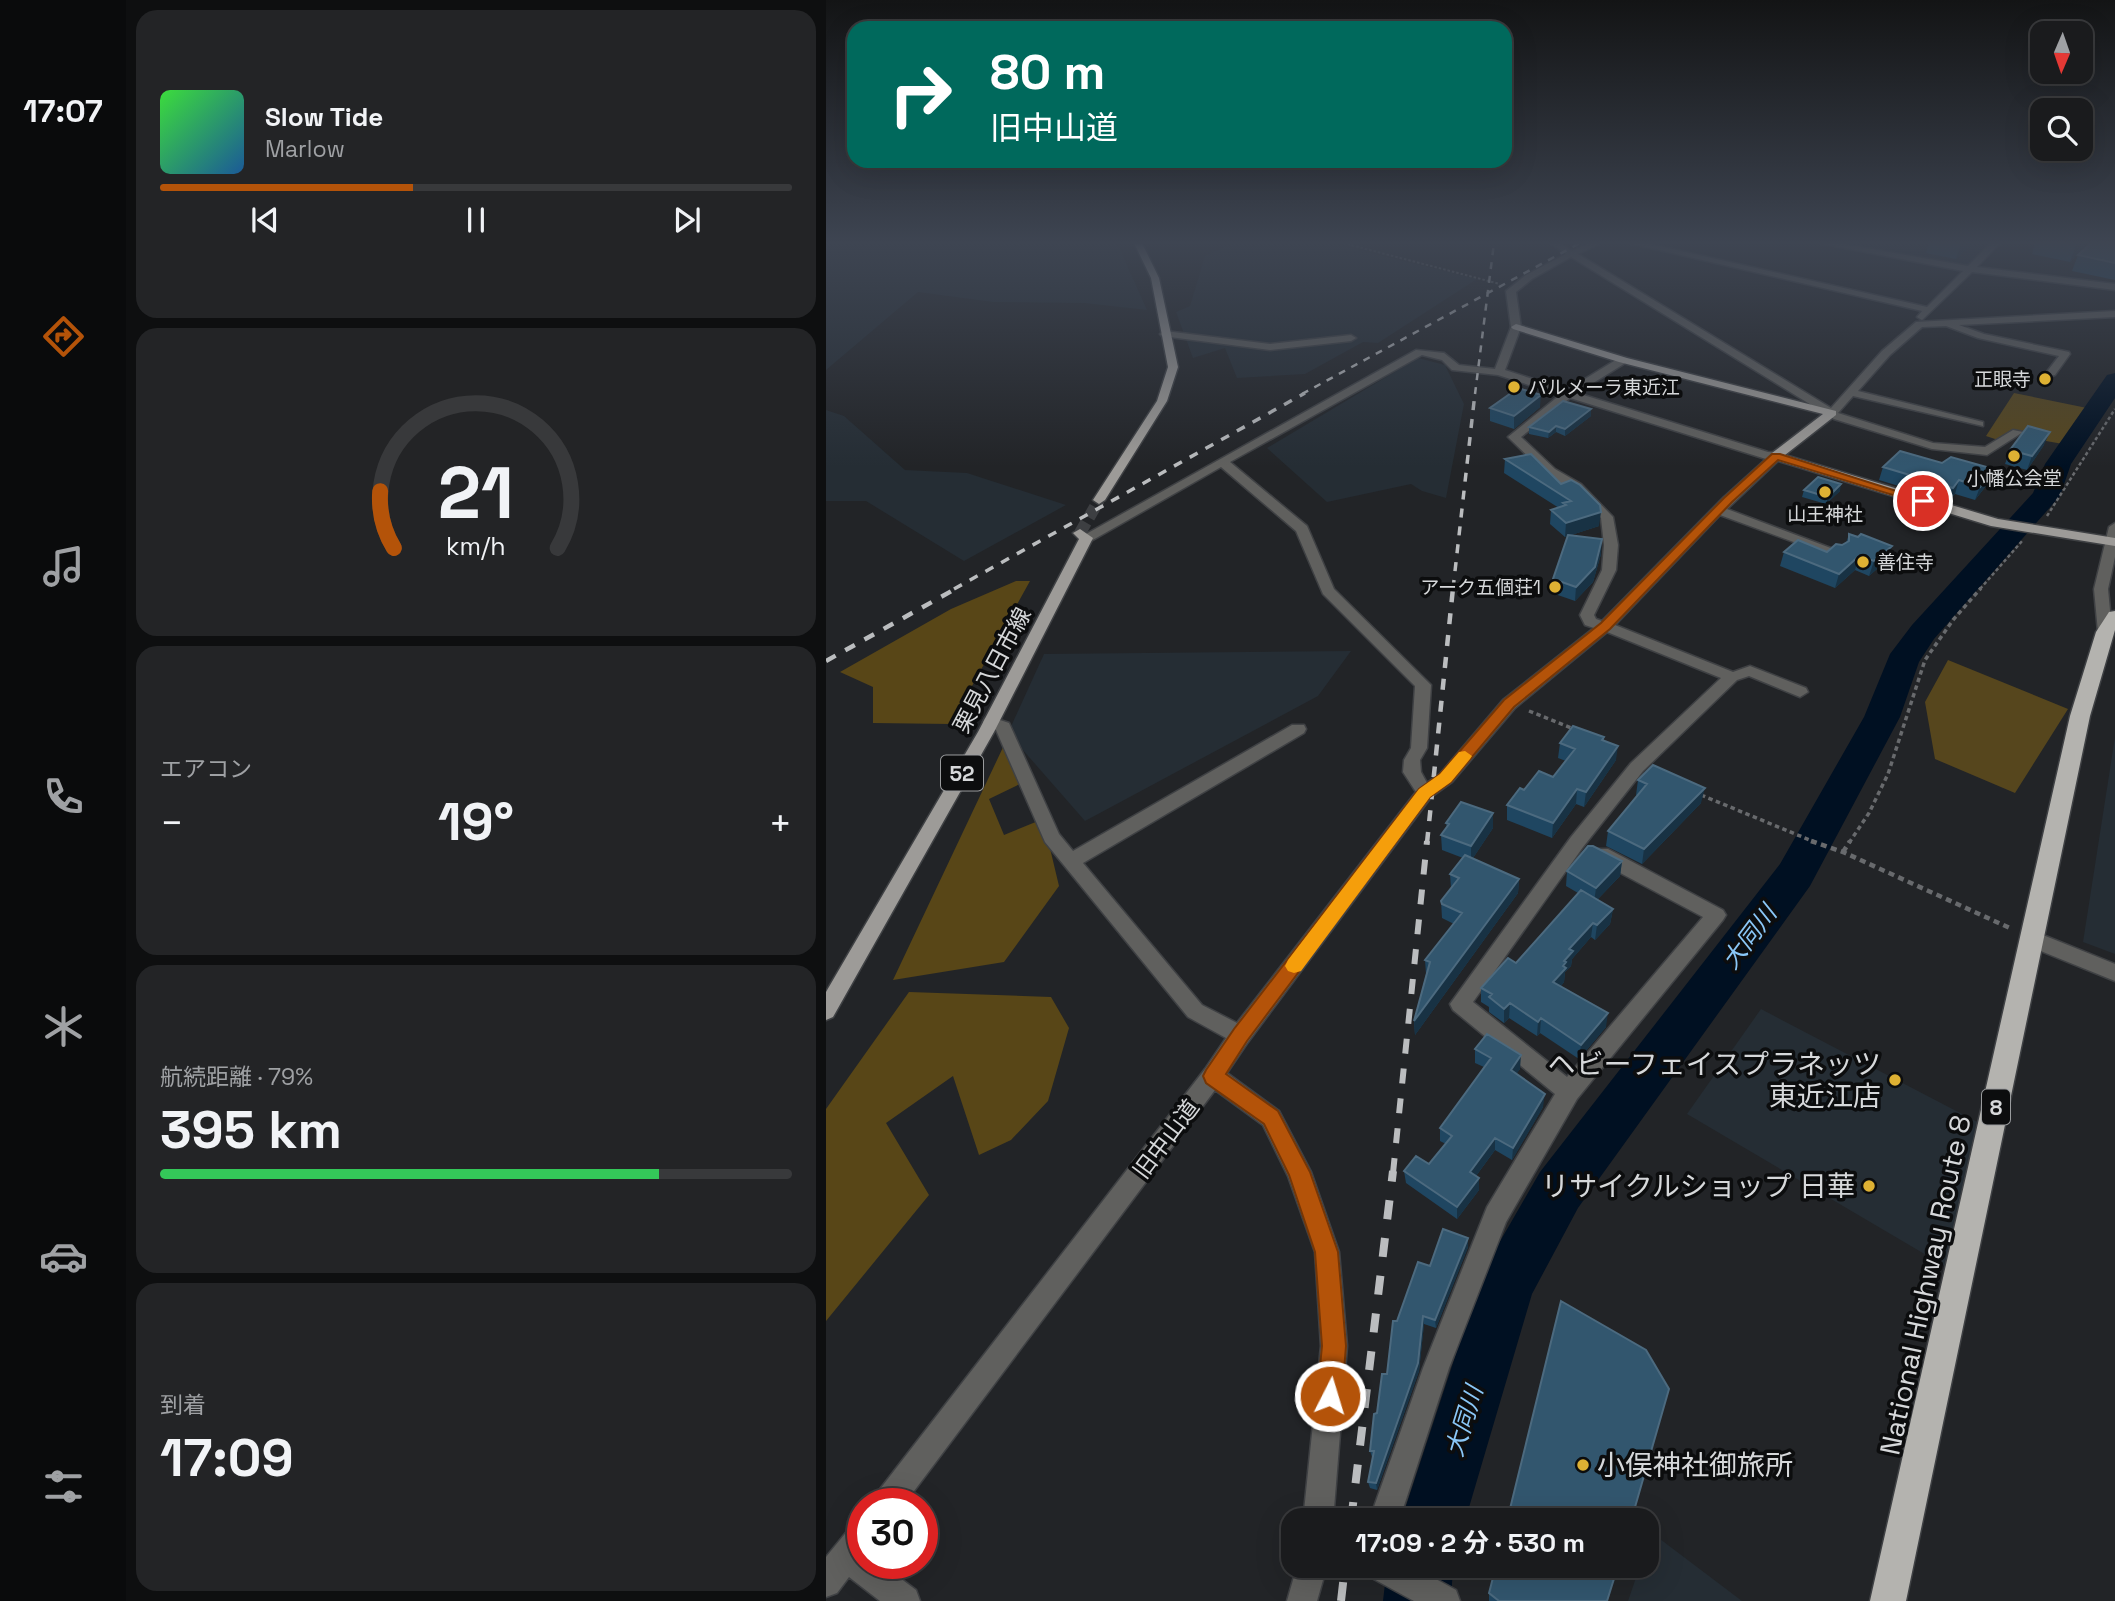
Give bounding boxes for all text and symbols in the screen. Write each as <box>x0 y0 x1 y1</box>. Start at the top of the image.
north arrow <box>2030 21 2093 84</box>
map controls <box>2030 21 2093 161</box>
text: 80 m <box>990 41 1105 103</box>
icon: right <box>875 49 966 140</box>
text: 17:07 <box>23 91 103 131</box>
button: search <box>2030 98 2093 161</box>
text: Slow Tide <box>265 100 383 134</box>
text: 旧中山道 <box>990 108 1118 148</box>
text: Marlow <box>265 134 345 164</box>
icon: previous <box>246 201 284 239</box>
icon: pause <box>457 201 495 239</box>
icon: next <box>668 201 706 239</box>
icon: directions <box>39 312 88 361</box>
place label: 正眼寺 <box>1974 367 2031 392</box>
marker: 正眼寺 <box>2037 371 2053 387</box>
place label: パルメーラ東近江 <box>1528 375 1680 400</box>
marker: パルメーラ東近江 <box>1506 379 1522 395</box>
text: 21 <box>438 447 514 540</box>
marker: 小幡公会堂 <box>2006 448 2022 464</box>
place label: 小幡公会堂 <box>1966 466 2062 491</box>
pin <box>1893 471 1953 531</box>
icon: arrive <box>1904 482 1942 520</box>
marker: 山王神社 <box>1817 484 1833 500</box>
place label: 山王神社 <box>1787 502 1863 527</box>
text: km/h <box>446 530 506 562</box>
icon: music <box>39 542 88 591</box>
place label: 善住寺 <box>1877 550 1934 575</box>
marker: 善住寺 <box>1855 554 1871 570</box>
place label: アーク五個荘1 <box>1420 575 1541 600</box>
marker: アーク五個荘1 <box>1547 579 1563 595</box>
street label: 栗見八日市線 <box>946 602 1038 738</box>
text: エアコン <box>160 754 252 784</box>
road number: 52 <box>941 756 983 790</box>
icon: phone <box>39 772 88 821</box>
text: 19° <box>438 789 514 855</box>
text: − <box>160 799 184 847</box>
text: + <box>768 799 792 847</box>
water label: 大同川 <box>1715 897 1785 975</box>
icon: climate <box>39 1002 88 1051</box>
place label: ヘビーフェイスプラネッツ 東近江店 <box>1548 1046 1881 1114</box>
text: 航続距離 · 79% <box>160 1062 313 1092</box>
marker: ヘビーフェイスプラネッツ 東近江店 <box>1887 1072 1903 1088</box>
road number: 8 <box>1982 1090 2010 1124</box>
street label: 旧中山道 <box>1126 1093 1206 1185</box>
text: 395 km <box>160 1097 342 1163</box>
street label: National Highway Route 8 <box>1871 1112 1979 1458</box>
place label: リサイクルショップ 日華 <box>1541 1168 1855 1204</box>
marker: リサイクルショップ 日華 <box>1861 1178 1877 1194</box>
icon: car <box>39 1232 88 1281</box>
position arrow <box>1293 1359 1367 1433</box>
water label: 大同川 <box>1439 1379 1490 1460</box>
text: 到着 <box>160 1390 206 1420</box>
text: 17:09 <box>160 1425 294 1491</box>
place label: 小俣神社御旅所 <box>1597 1447 1793 1483</box>
marker: 小俣神社御旅所 <box>1575 1457 1591 1473</box>
icon: filters <box>39 1462 88 1511</box>
speed limit sign: 30 <box>847 1488 938 1579</box>
text: 17:09 · 2 分 · 530 m <box>1355 1526 1585 1560</box>

